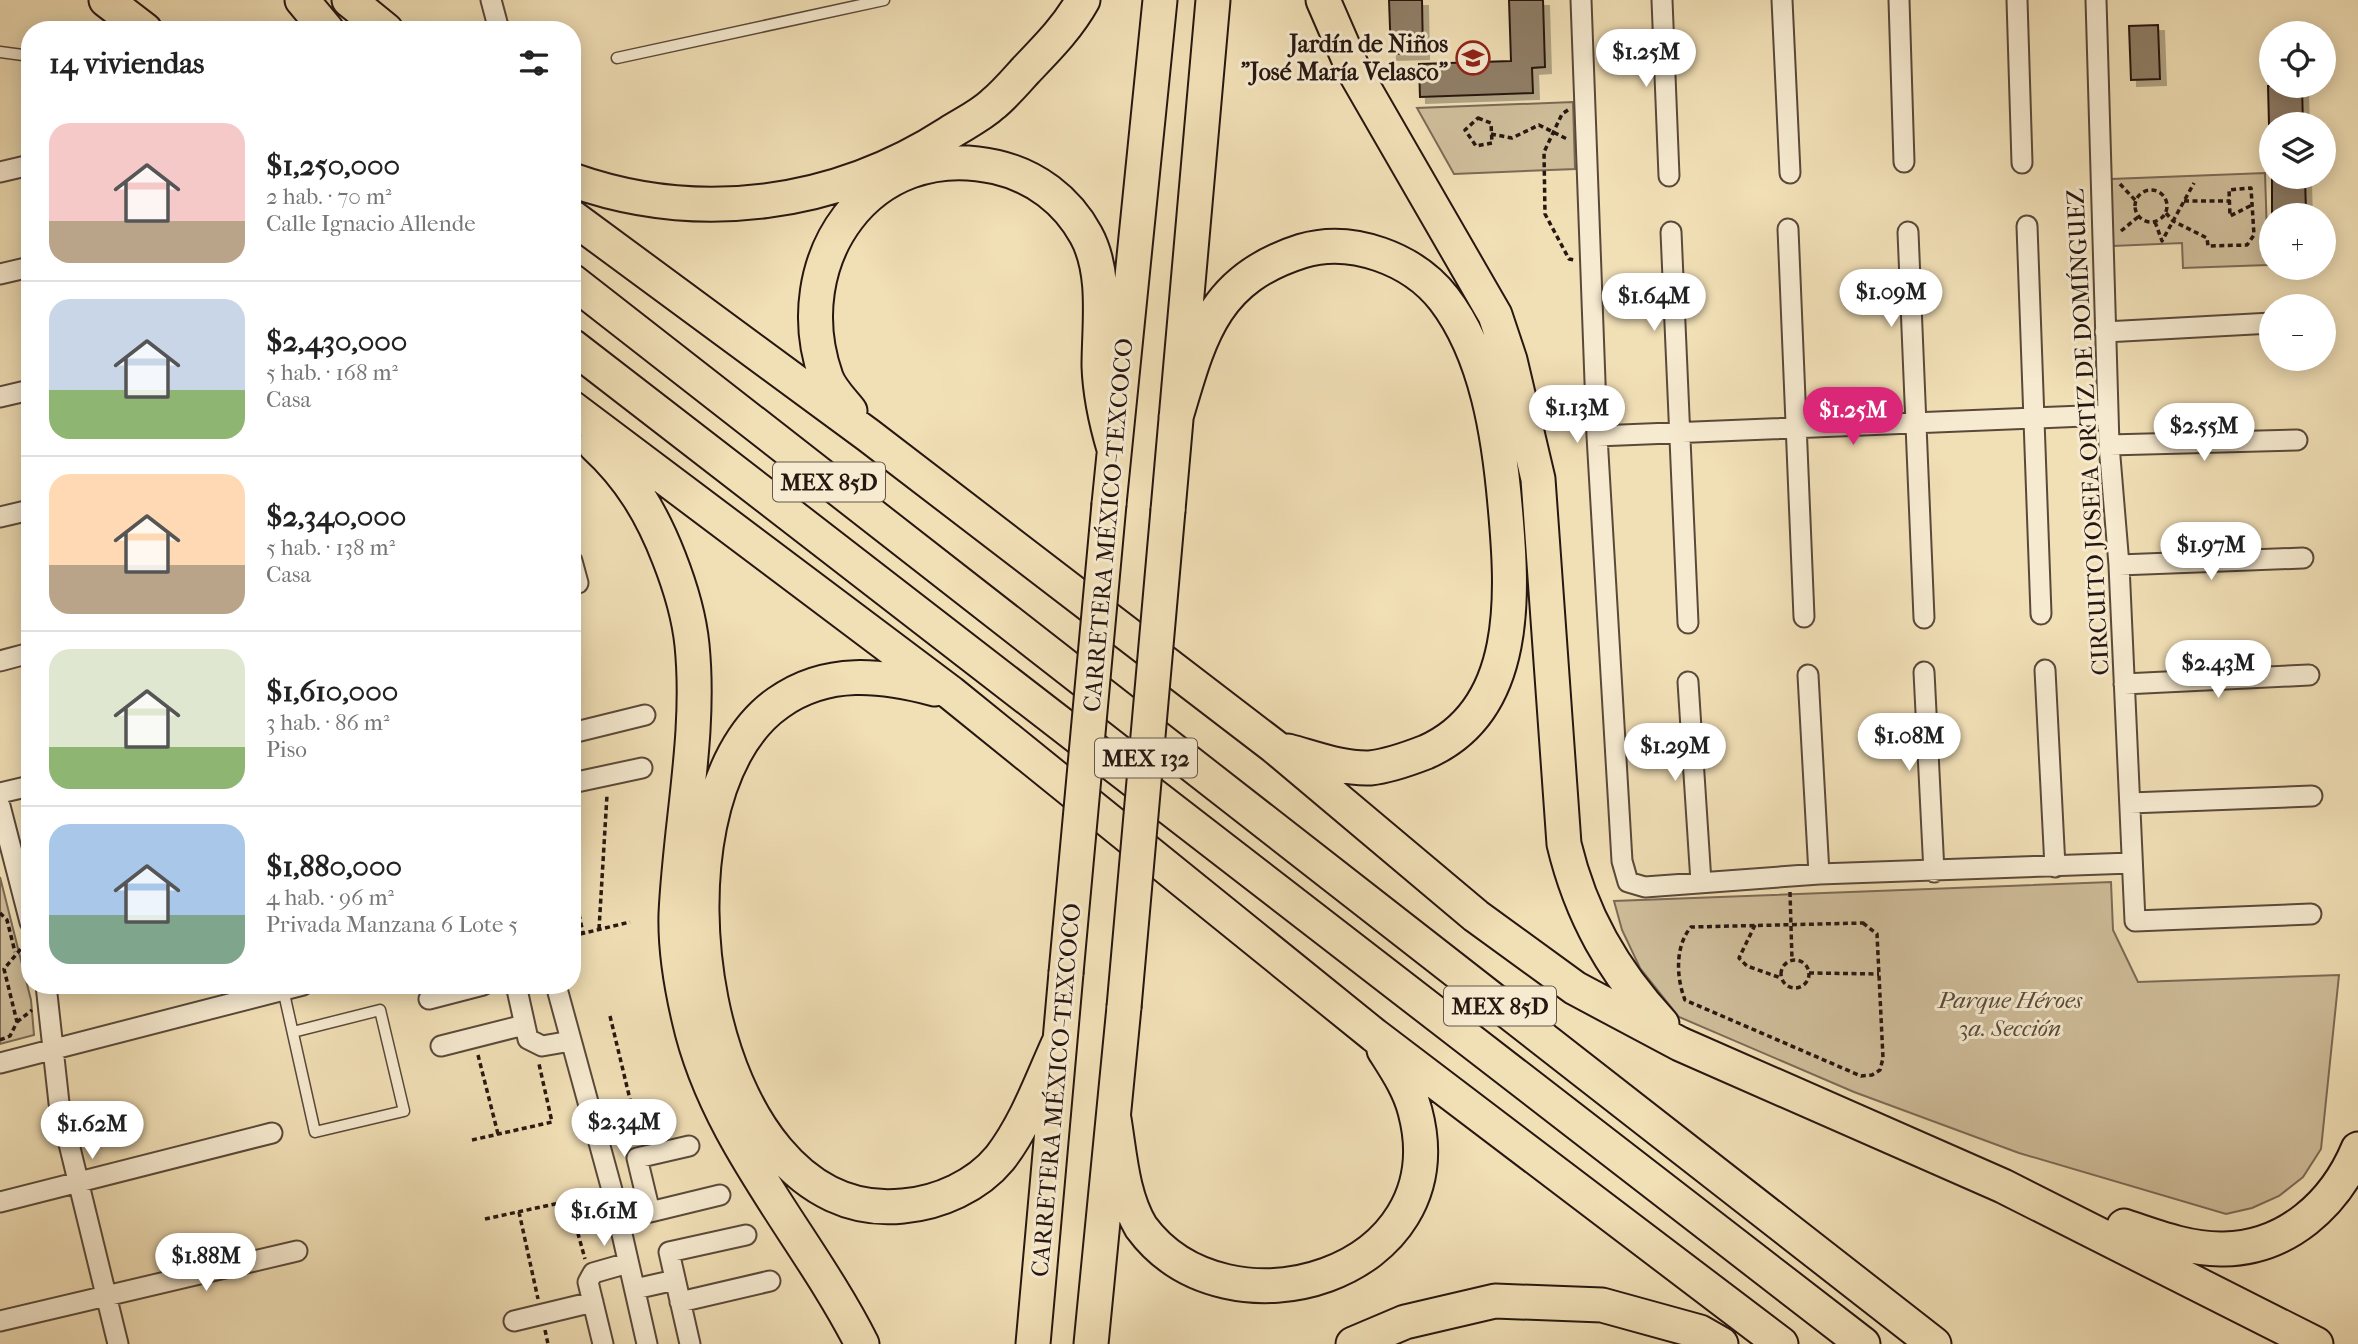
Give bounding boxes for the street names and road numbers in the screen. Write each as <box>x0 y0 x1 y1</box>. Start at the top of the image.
street label: CIRCUITO JOSEFA ORTIZ DE DOMÍNGUEZ <box>2060 188 2115 676</box>
street label: CARRETERA MÉXICO-TEXCOCO <box>1077 337 1138 713</box>
road number: MEX 85D <box>773 462 885 502</box>
road number: MEX 132 <box>1095 738 1197 778</box>
street label: CARRETERA MÉXICO-TEXCOCO <box>1025 902 1086 1278</box>
road number: MEX 85D <box>1444 987 1556 1026</box>

